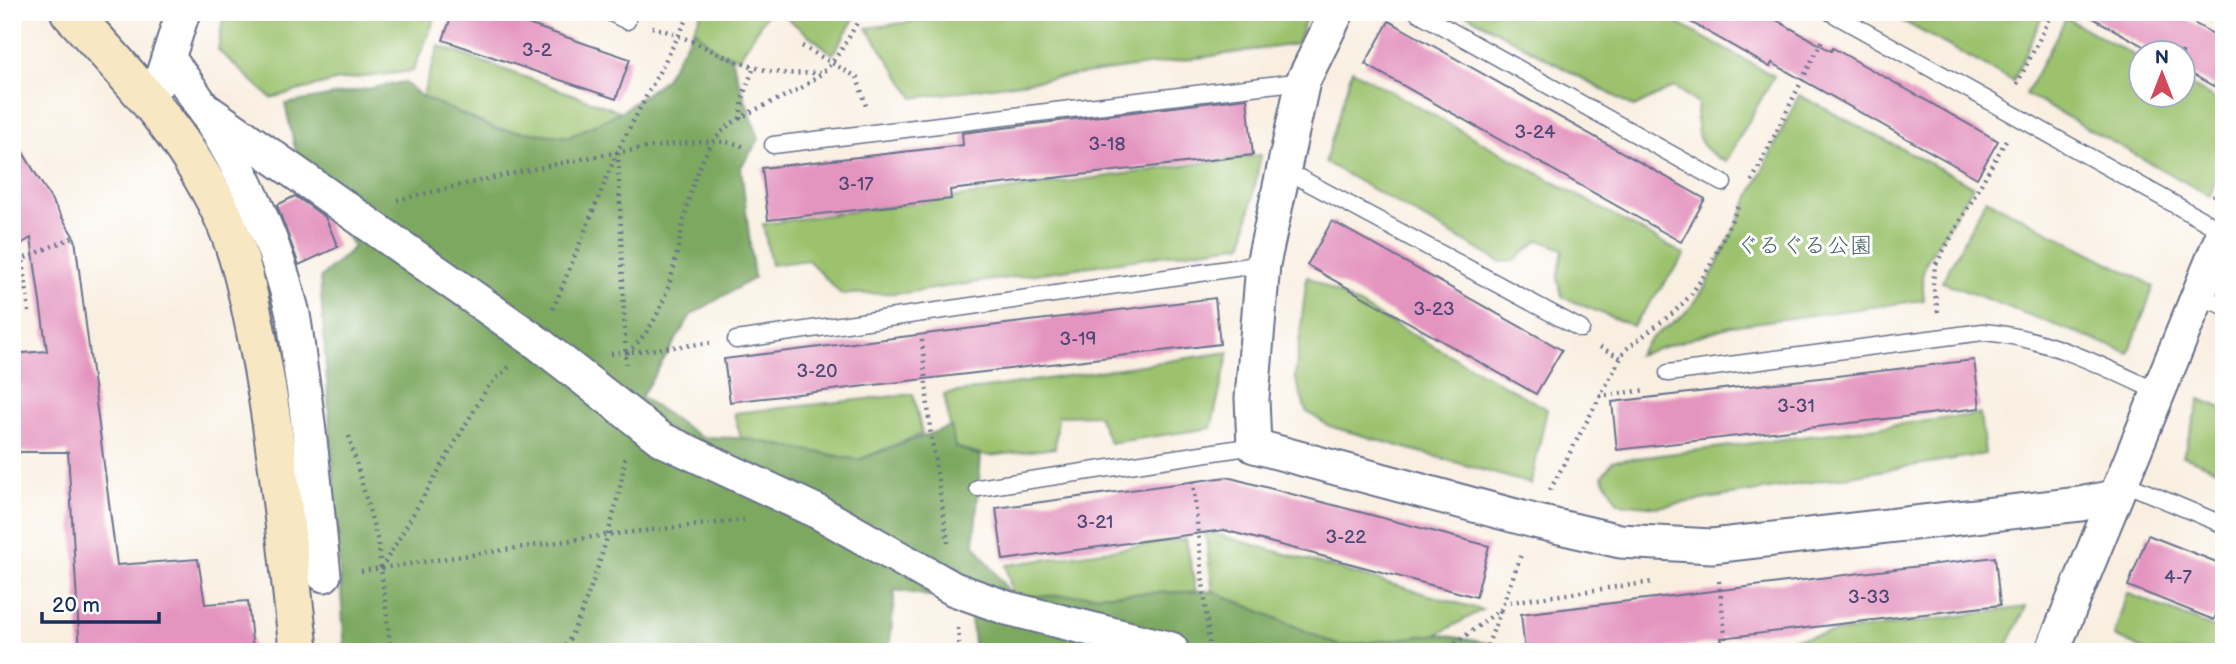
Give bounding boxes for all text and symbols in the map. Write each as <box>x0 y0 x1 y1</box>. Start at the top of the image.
north arrow <box>2128 38 2198 108</box>
house number: 3-2 <box>522 39 553 62</box>
text: N <box>2155 47 2169 70</box>
house number: 3-24 <box>1514 121 1556 144</box>
house number: 3-18 <box>1088 133 1126 156</box>
house number: 3-17 <box>838 173 874 196</box>
park label: ぐるぐる公園 <box>1735 232 1873 260</box>
house number: 3-23 <box>1413 298 1455 321</box>
house number: 3-19 <box>1060 328 1096 351</box>
house number: 3-20 <box>796 360 838 383</box>
house number: 3-31 <box>1777 395 1815 418</box>
house number: 3-21 <box>1077 511 1113 534</box>
house number: 3-22 <box>1325 526 1367 549</box>
house number: 4-7 <box>2164 566 2193 589</box>
scale bar <box>42 580 159 624</box>
house number: 3-33 <box>1848 586 1890 609</box>
text: 20 m <box>52 593 100 618</box>

